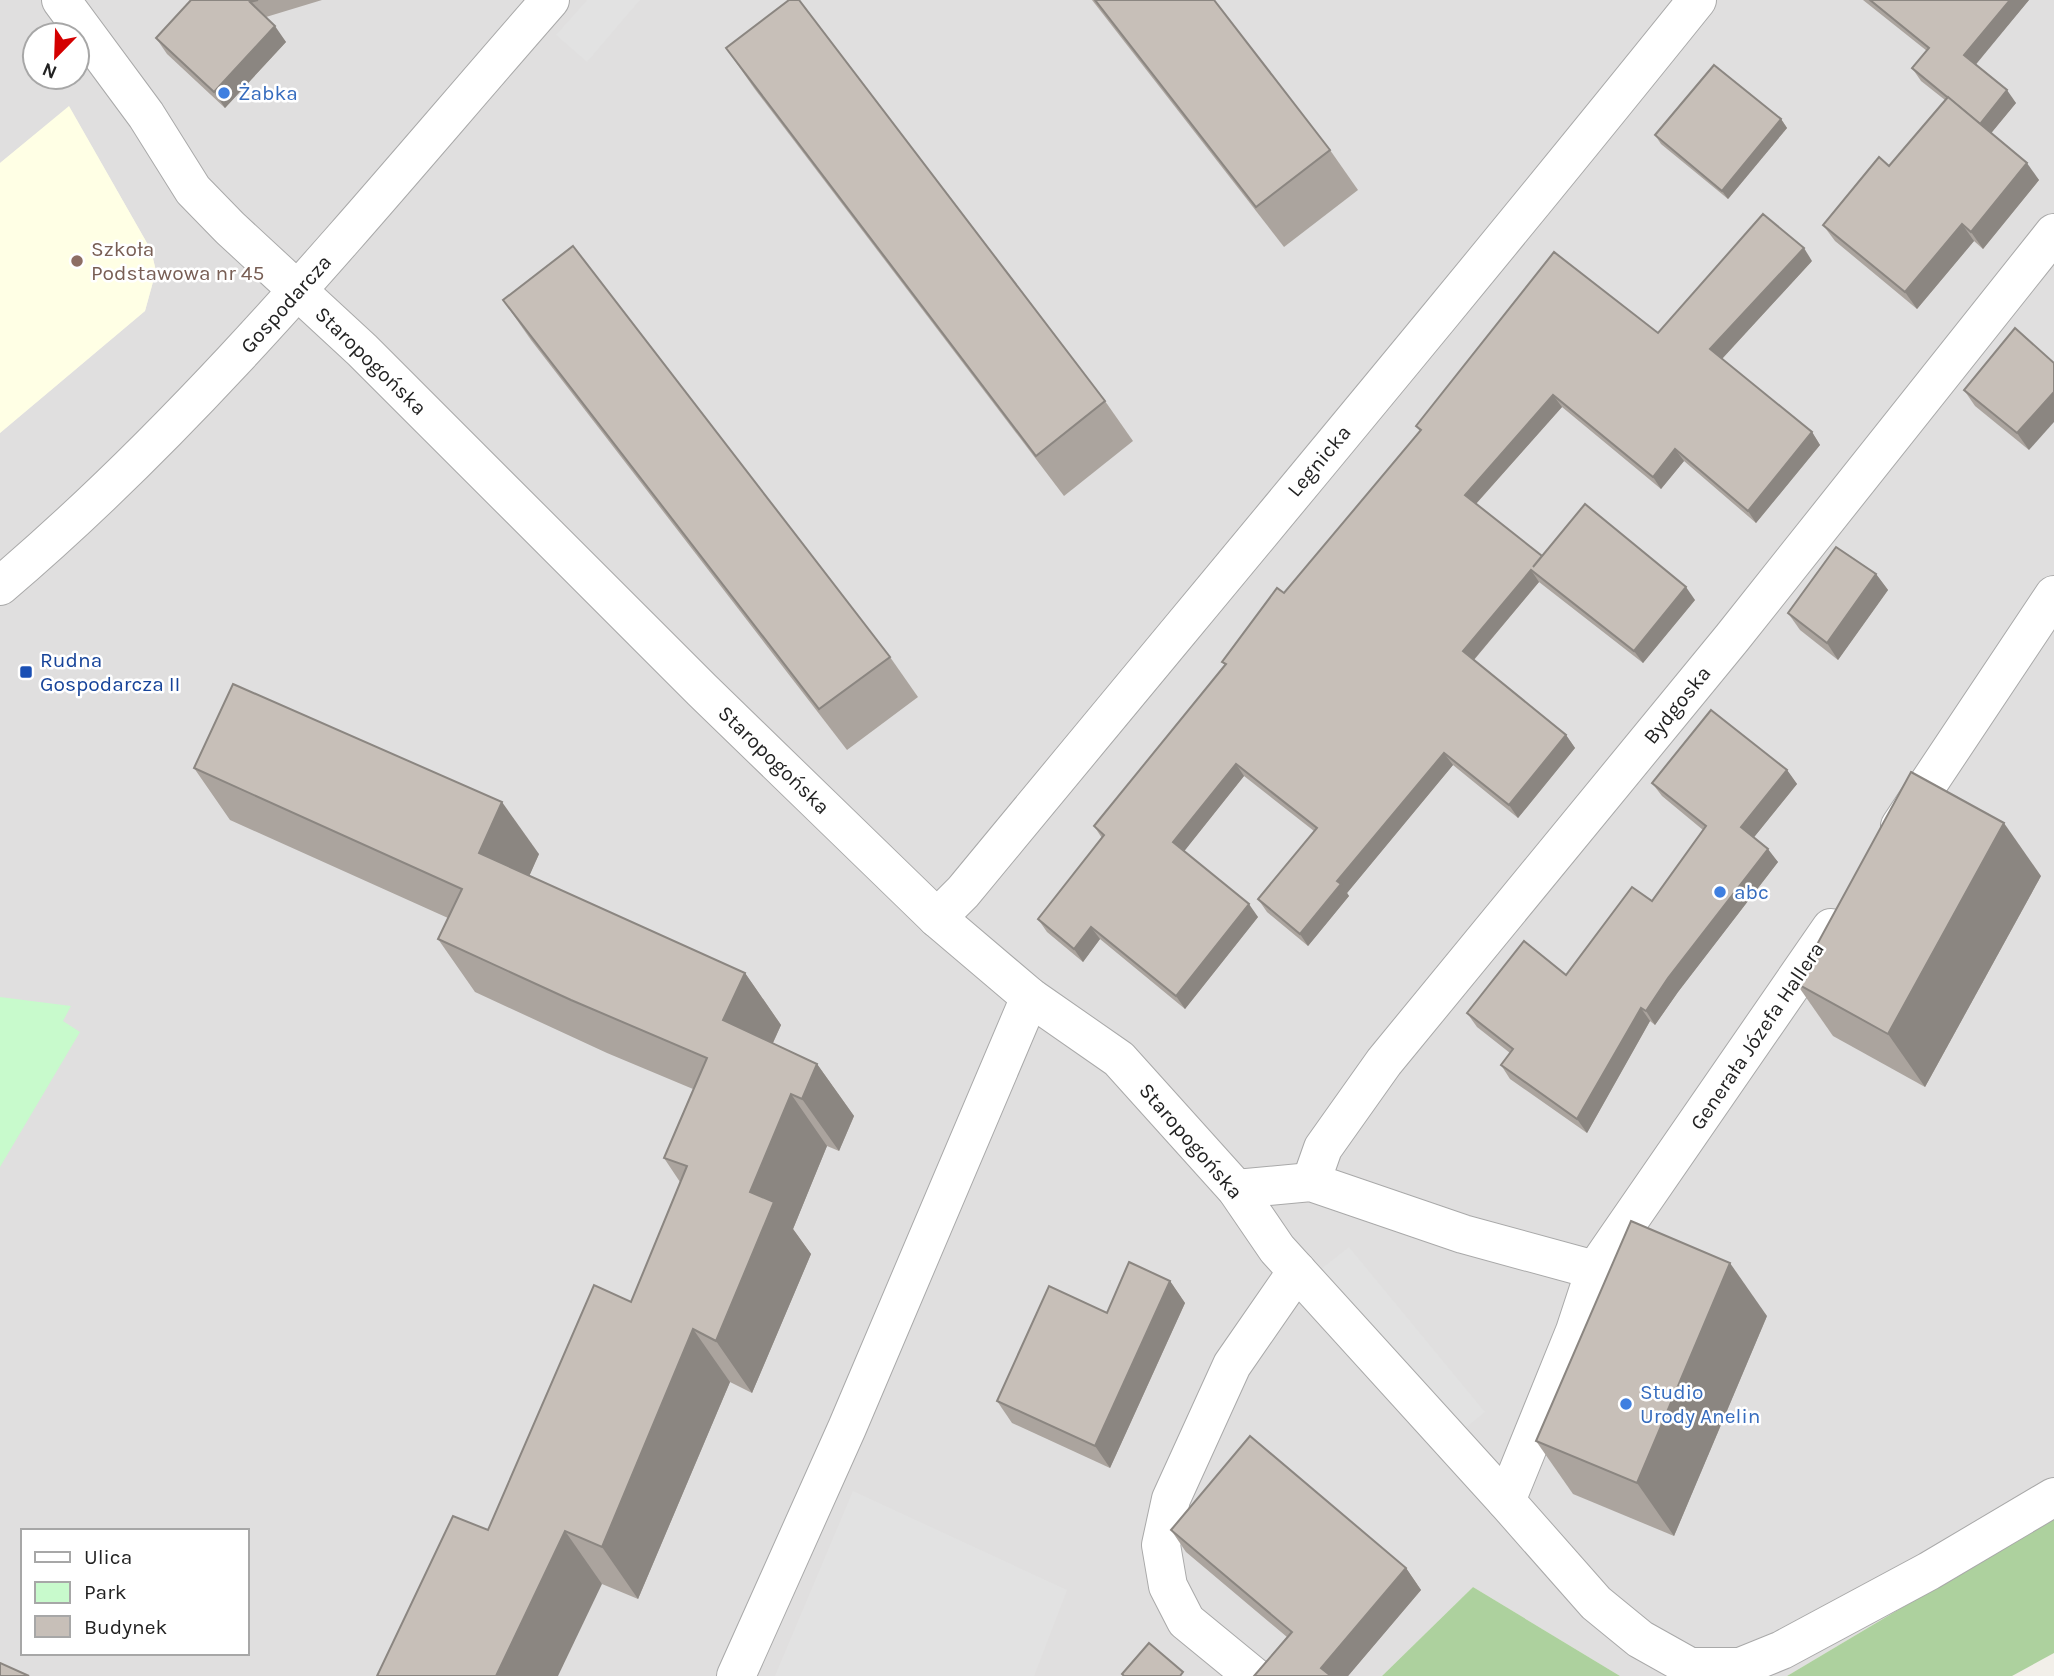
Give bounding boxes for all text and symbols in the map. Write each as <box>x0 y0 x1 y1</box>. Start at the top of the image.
north arrow <box>21 21 91 91</box>
text: N <box>39 58 60 84</box>
place label: Żabka <box>238 81 298 105</box>
marker: Żabka <box>216 85 232 101</box>
place label: Szkoła Podstawowa nr 45 <box>91 237 264 285</box>
street label: Gospodarcza <box>236 250 336 358</box>
marker: Szkoła Podstawowa nr 45 <box>69 253 85 269</box>
street label: Staropogońska <box>310 302 432 420</box>
street label: Legnicka <box>1282 420 1356 502</box>
place label: Rudna Gospodarcza II <box>40 648 181 696</box>
street label: Bydgoska <box>1638 661 1716 749</box>
marker: Rudna Gospodarcza II <box>18 664 34 680</box>
street label: Staropogońska <box>713 701 835 819</box>
place label: abc <box>1734 880 1769 904</box>
marker: abc <box>1712 884 1728 900</box>
street label: Generała Józefa Hallera <box>1685 938 1829 1134</box>
street label: Staropogońska <box>1134 1078 1248 1204</box>
place label: Studio Urody Anelin <box>1640 1380 1760 1428</box>
marker: Studio Urody Anelin <box>1618 1396 1634 1412</box>
legend <box>21 1529 248 1655</box>
text: Ulica <box>84 1545 132 1569</box>
text: Park <box>84 1580 127 1604</box>
text: Budynek <box>84 1615 167 1639</box>

